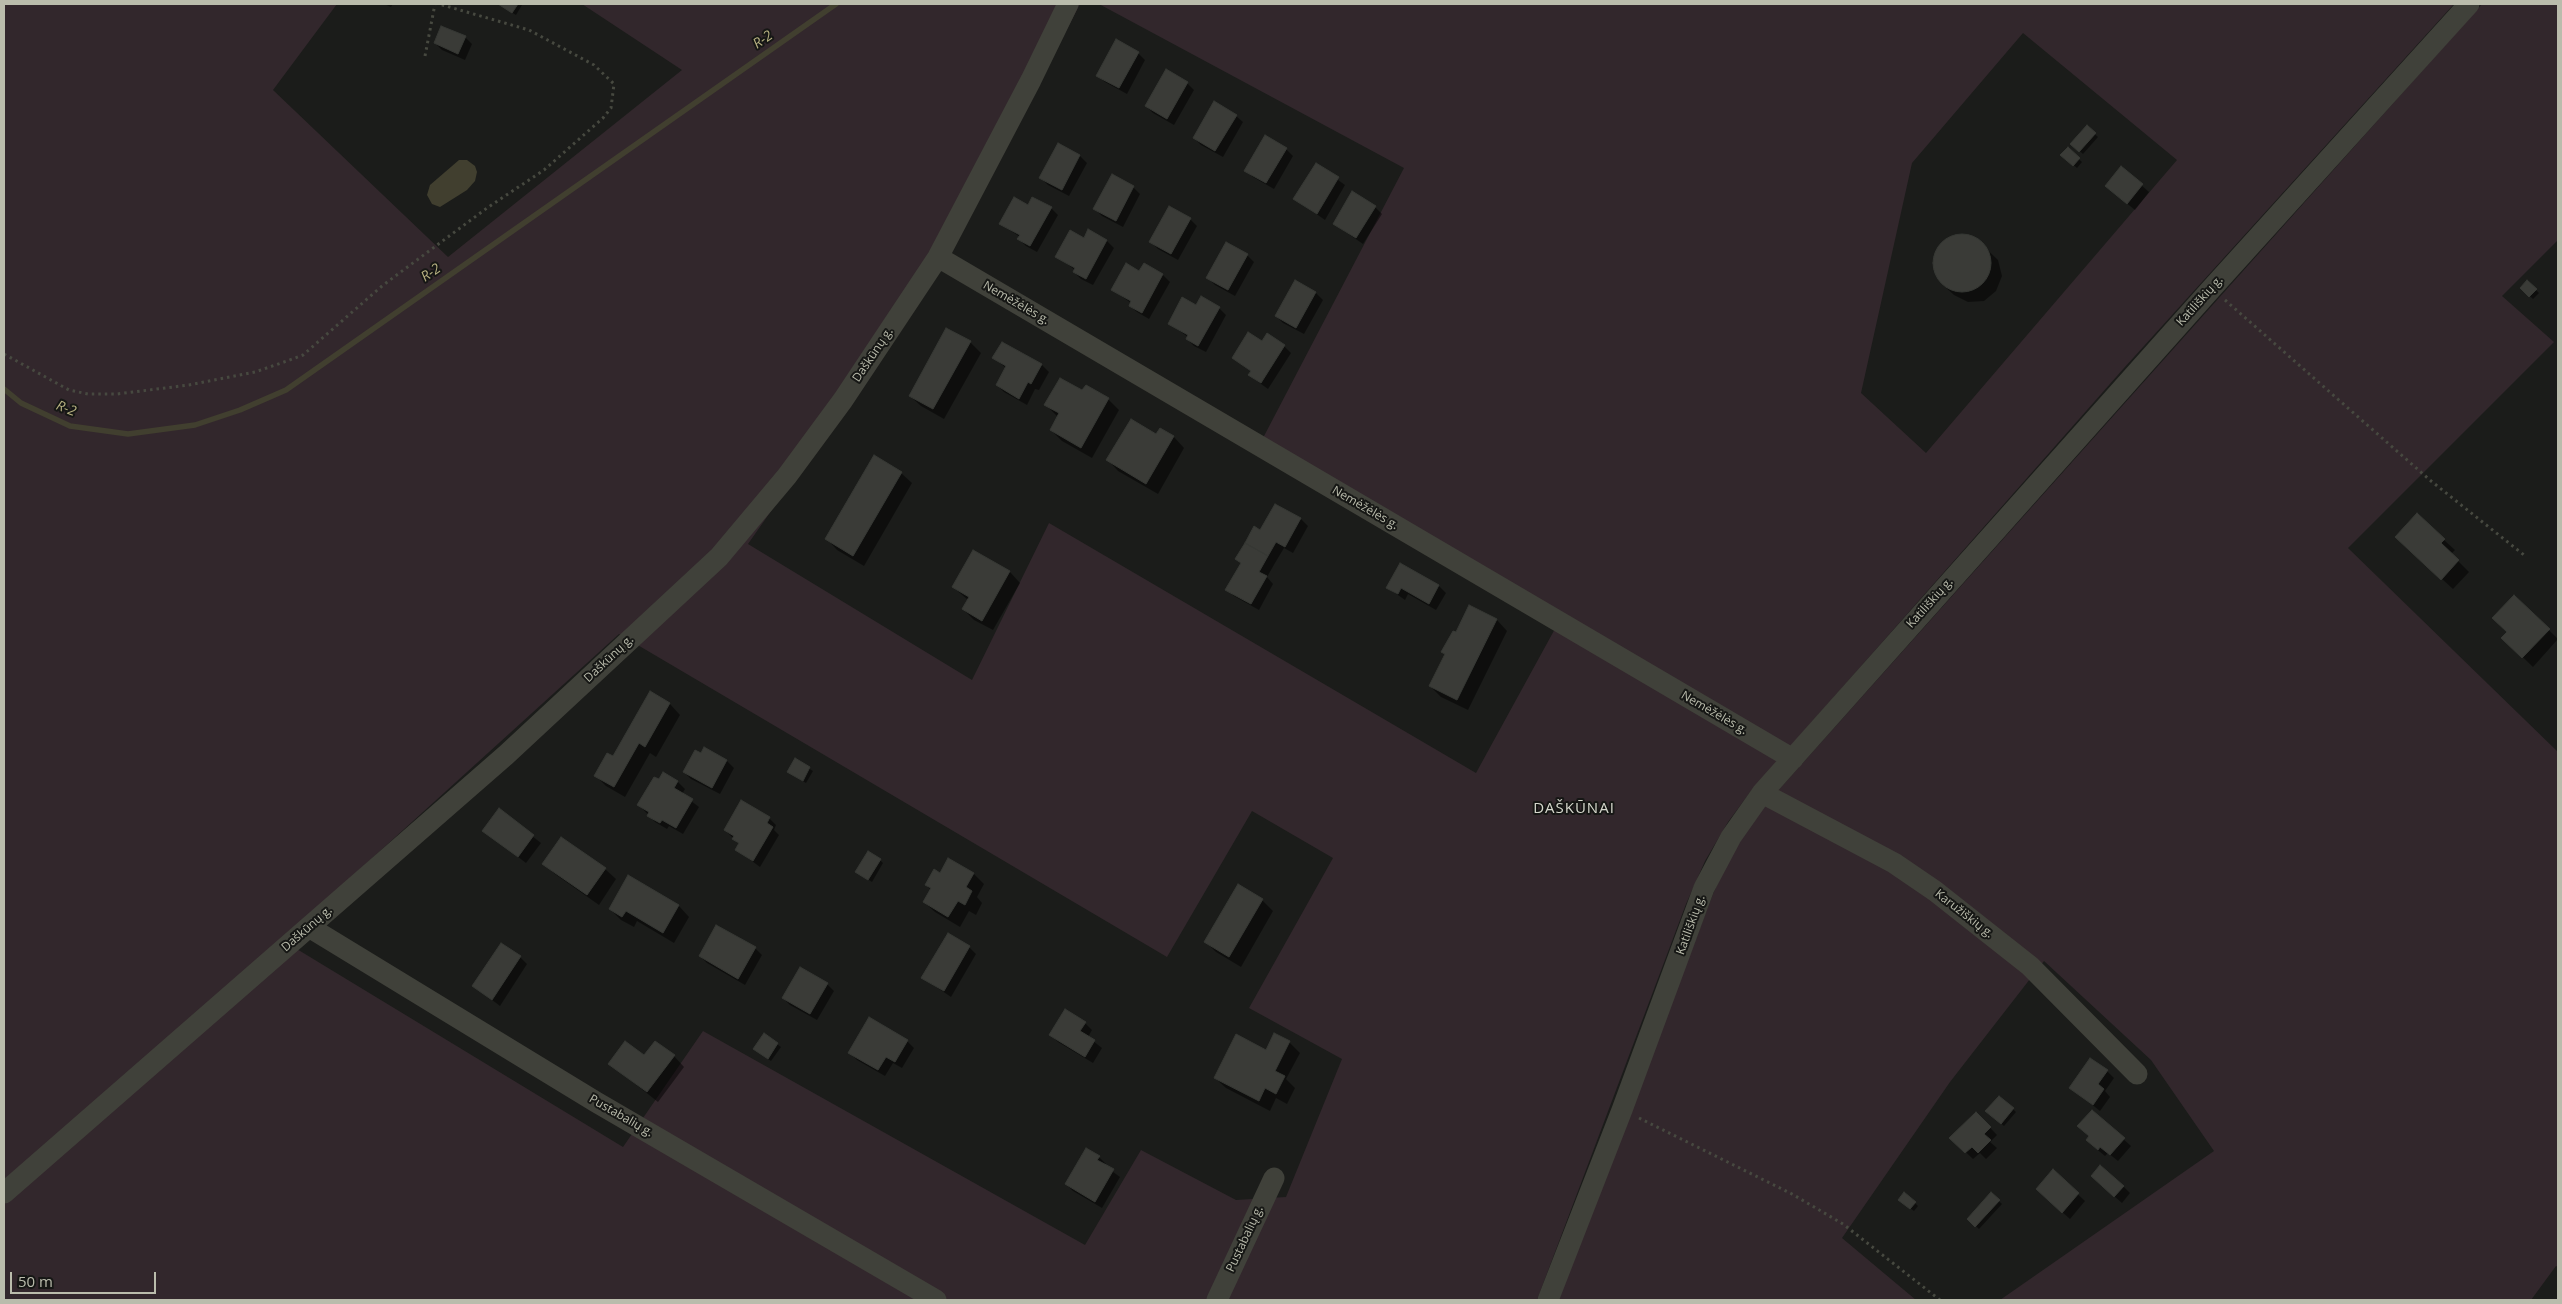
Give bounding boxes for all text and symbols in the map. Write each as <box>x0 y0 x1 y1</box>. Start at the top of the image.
water label: R-2 <box>750 27 776 53</box>
water label: R-2 <box>418 260 444 286</box>
street label: Katiliškių g. <box>2174 273 2226 329</box>
street label: Nemėžėlės g. <box>980 278 1052 328</box>
street label: Daškūnų g. <box>850 325 896 385</box>
water label: R-2 <box>54 398 78 420</box>
street label: Nemėžėlės g. <box>1329 483 1401 533</box>
street label: Katiliškių g. <box>1904 575 1956 631</box>
street label: Daškūnų g. <box>581 633 637 685</box>
street label: Nemėžėlės g. <box>1678 688 1750 738</box>
district label: DAŠKŪNAI <box>1532 800 1616 818</box>
street label: Karužiškių g. <box>1932 887 1996 941</box>
street label: Katiliškių g. <box>1674 893 1708 957</box>
street label: Daškūnų g. <box>279 903 335 955</box>
street label: Pustabalių g. <box>586 1092 656 1140</box>
street label: Pustabalių g. <box>1223 1204 1267 1274</box>
scale bar <box>12 1262 159 1294</box>
text: 50 m <box>18 1271 53 1291</box>

